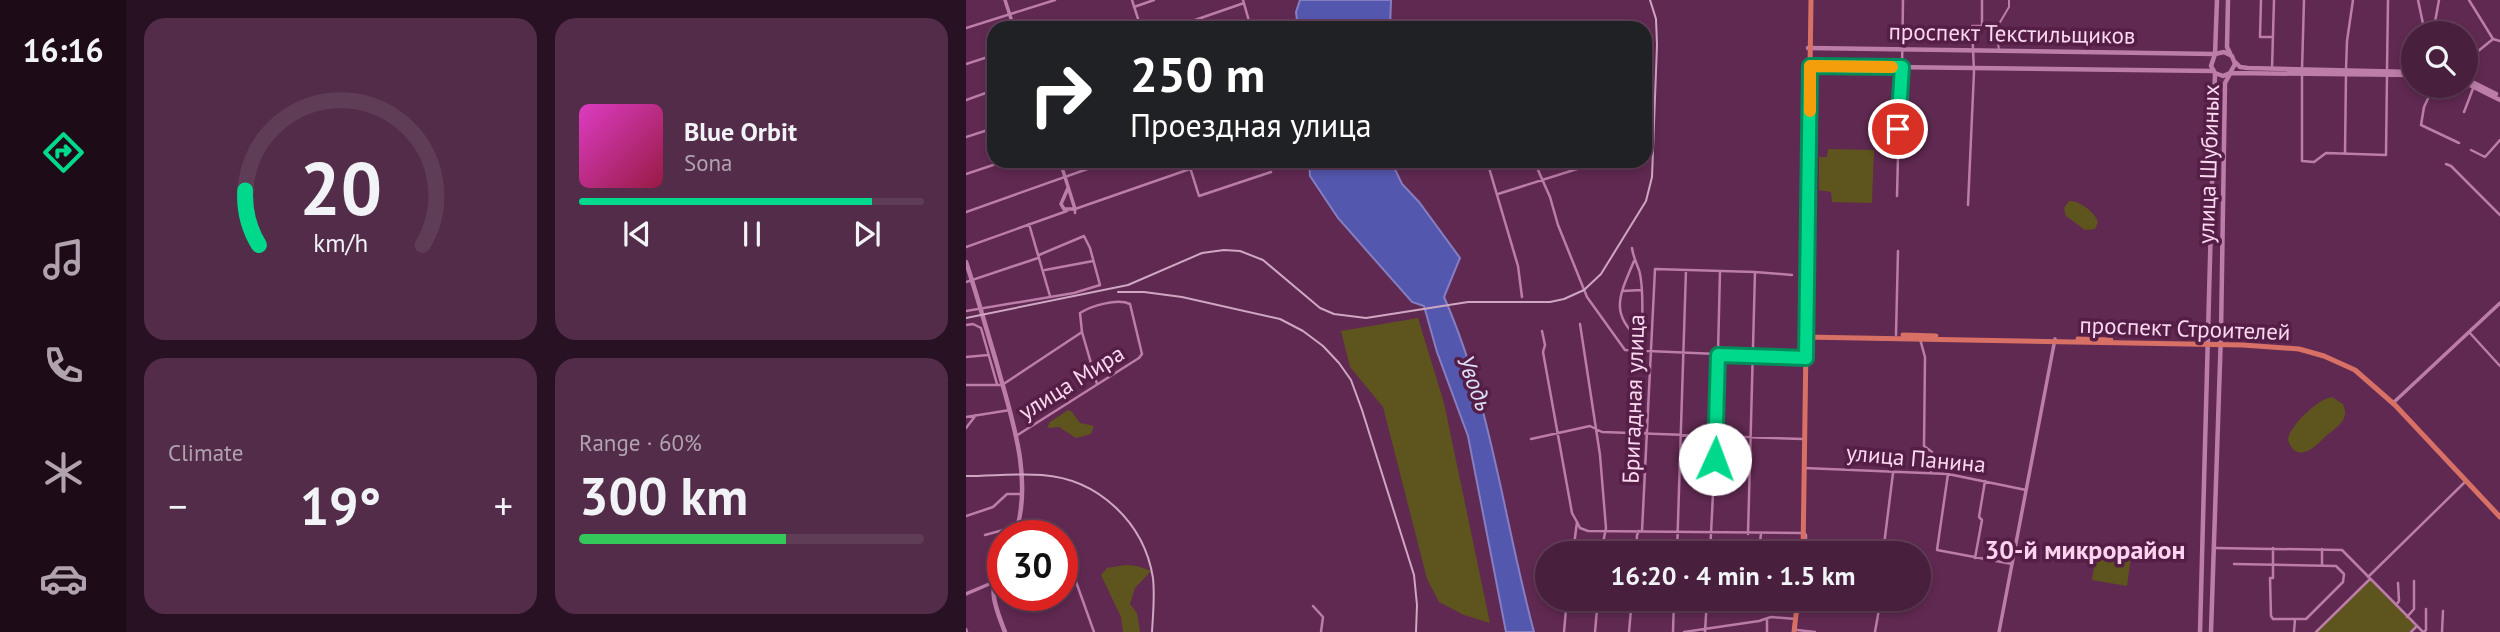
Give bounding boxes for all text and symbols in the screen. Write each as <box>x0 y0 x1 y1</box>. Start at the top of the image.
street label: проспект Текстильщиков <box>1888 16 2136 50</box>
map controls <box>2401 21 2478 98</box>
button: search <box>2401 21 2478 98</box>
text: 16:16 <box>22 29 104 71</box>
text: 250 m <box>1130 42 1265 106</box>
icon: right <box>1015 49 1106 140</box>
street label: улица Шубиных <box>2191 83 2225 244</box>
pin <box>1868 99 1928 159</box>
text: Проездная улица <box>1130 104 1372 146</box>
icon: arrive <box>1879 110 1917 148</box>
text: Blue Orbit <box>684 115 797 148</box>
icon: directions <box>39 128 88 177</box>
text: 20 <box>299 141 382 235</box>
text: Sona <box>684 148 733 177</box>
icon: previous <box>618 215 656 253</box>
icon: pause <box>733 215 771 253</box>
icon: next <box>848 215 886 253</box>
text: km/h <box>313 227 368 259</box>
icon: music <box>39 235 88 284</box>
street label: проспект Строителей <box>2079 310 2291 346</box>
street label: Бригадная улица <box>1616 314 1650 484</box>
street label: улица Мира <box>1013 338 1129 426</box>
icon: phone <box>39 341 88 390</box>
water label: Уводь <box>1450 351 1500 415</box>
position arrow <box>1678 422 1752 496</box>
text: Range · 60% <box>579 428 702 457</box>
street label: улица Панина <box>1845 437 1987 479</box>
text: Climate <box>168 438 243 467</box>
icon: climate <box>39 448 88 497</box>
text: 300 km <box>579 462 748 529</box>
text: 19° <box>300 472 381 539</box>
text: − <box>168 481 187 530</box>
text: + <box>494 481 513 530</box>
speed limit sign: 30 <box>987 520 1078 611</box>
district label: 30-й микрорайон <box>1985 533 2185 566</box>
icon: car <box>39 554 88 603</box>
text: 16:20 · 4 min · 1.5 km <box>1611 559 1856 592</box>

